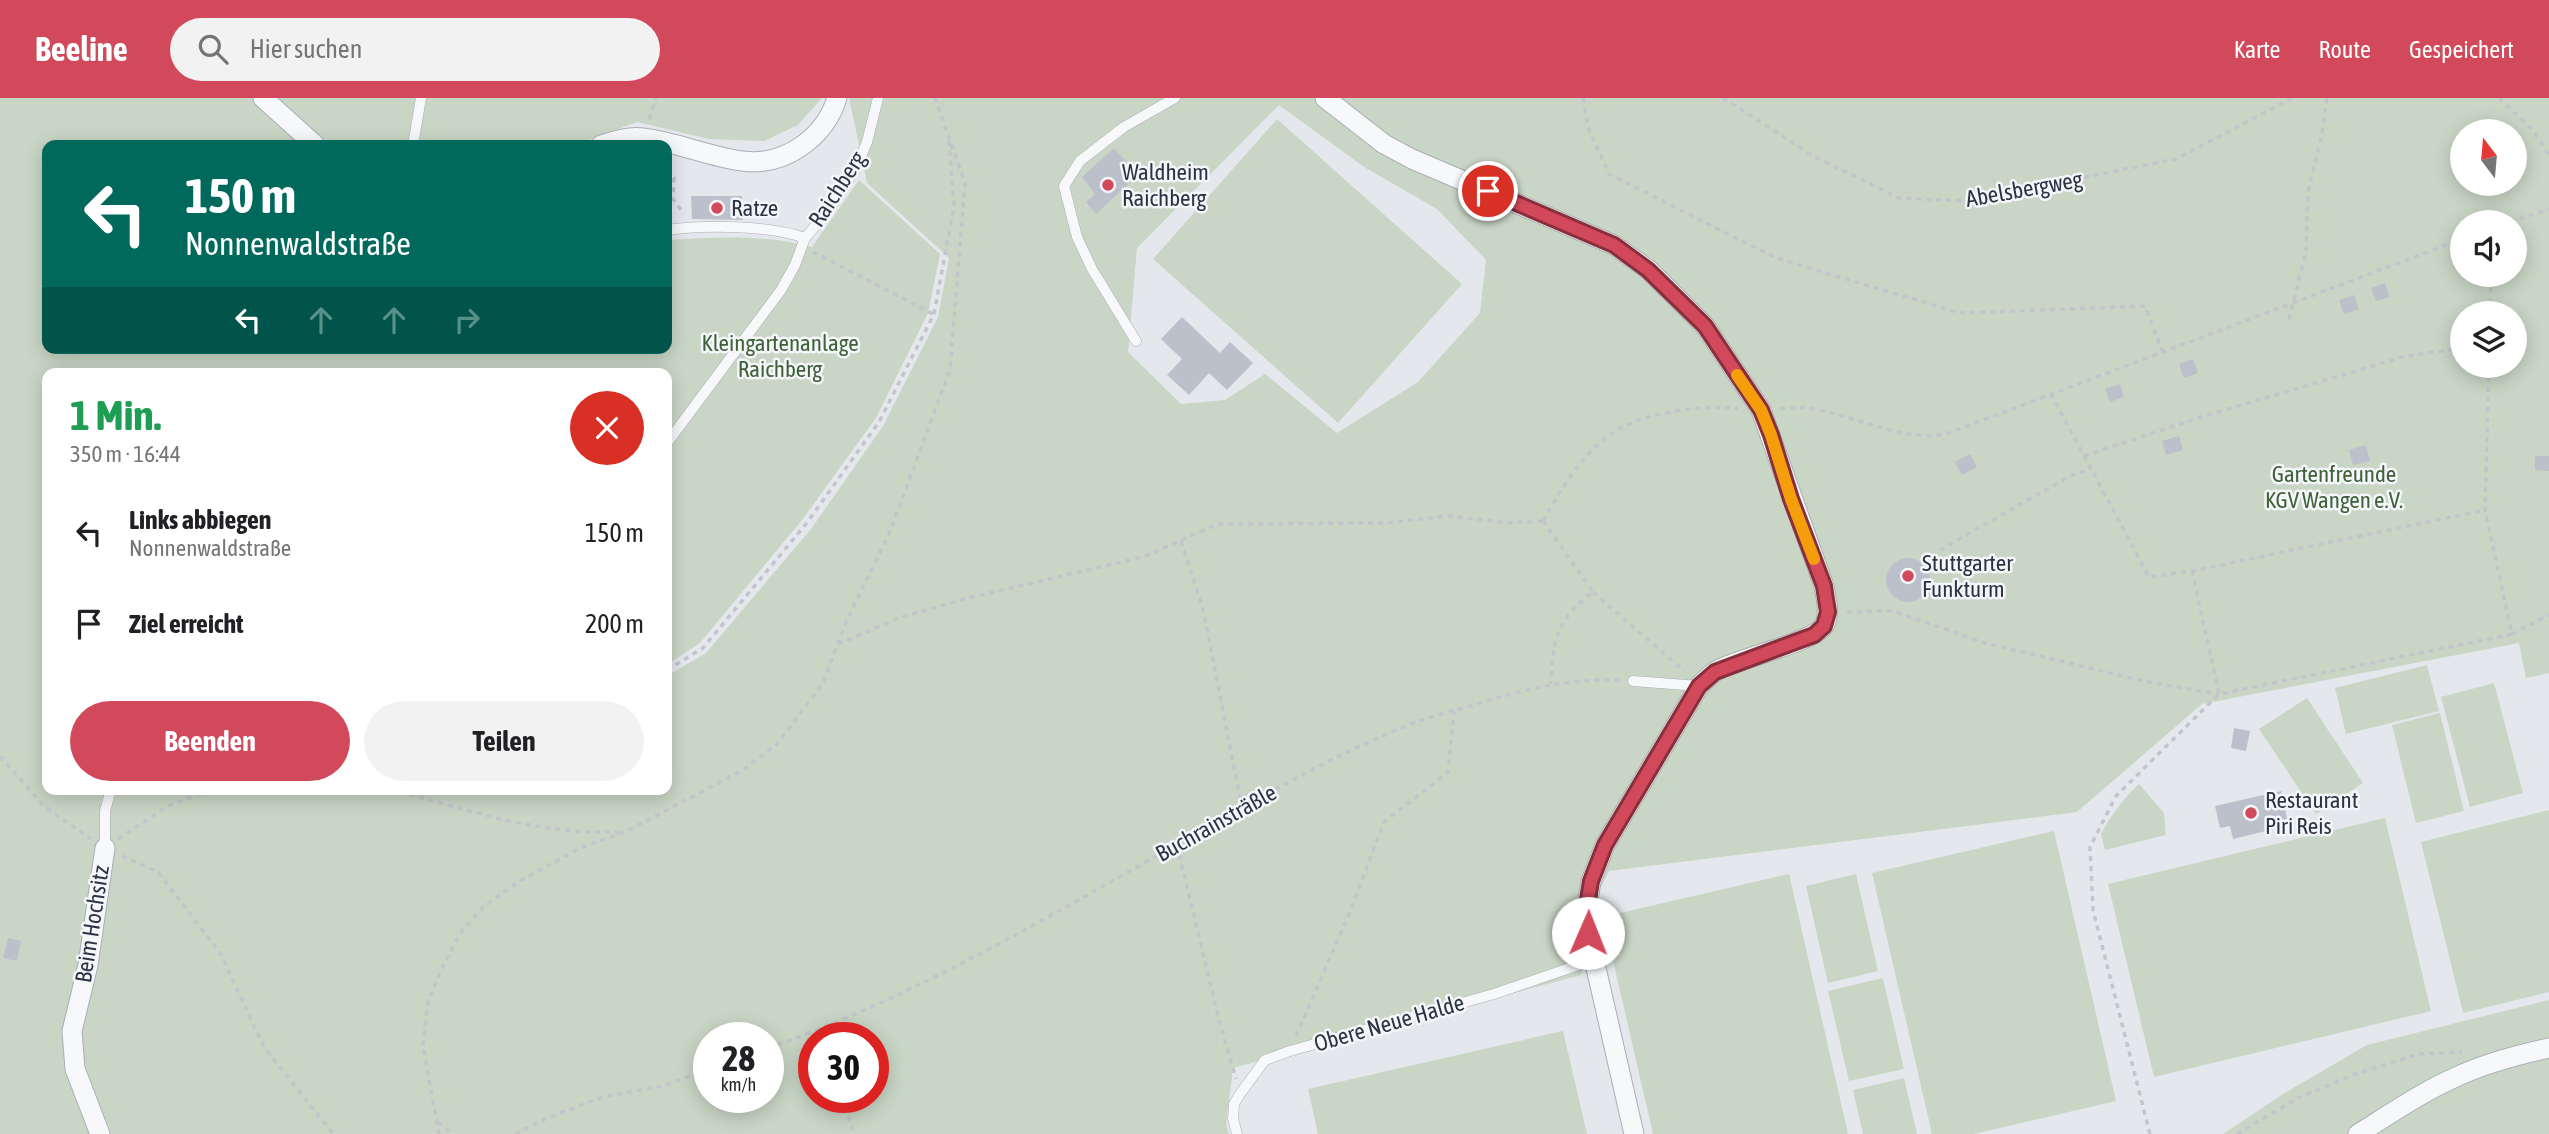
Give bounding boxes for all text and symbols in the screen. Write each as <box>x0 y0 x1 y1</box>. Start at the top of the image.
search box <box>170 18 660 81</box>
text: Beeline <box>35 30 128 68</box>
icon: search <box>194 30 232 68</box>
text: Hier suchen <box>250 34 362 64</box>
text: Karte <box>2234 36 2280 63</box>
text: Route <box>2318 36 2371 63</box>
text: Gespeichert <box>2409 36 2514 63</box>
north arrow <box>2450 119 2527 196</box>
map controls <box>2450 119 2527 378</box>
street label: Raichberg <box>803 146 871 232</box>
place label: Waldheim Raichberg <box>1122 159 1209 211</box>
pin <box>1458 161 1518 221</box>
street label: Abelsbergweg <box>1964 166 2084 212</box>
text: 150 m <box>185 167 296 223</box>
icon: left <box>70 168 161 259</box>
icon: arrive <box>1469 172 1507 210</box>
marker: Waldheim Raichberg <box>1100 177 1116 193</box>
place label: Ratze <box>731 195 778 221</box>
marker: Ratze <box>709 200 725 216</box>
button: sound <box>2450 210 2527 287</box>
text: Nonnenwaldstraße <box>185 225 411 262</box>
icon: left <box>229 301 267 339</box>
icon: ahead <box>302 301 340 339</box>
icon: ahead <box>375 301 413 339</box>
icon: right <box>448 301 486 339</box>
button: layers <box>2450 301 2527 378</box>
park label: Kleingartenanlage Raichberg <box>701 330 859 382</box>
text: 1 Min. <box>70 391 161 439</box>
button: close <box>570 391 644 465</box>
text: 350 m · 16:44 <box>70 441 181 467</box>
park label: Gartenfreunde KGV Wangen e.V. <box>2265 461 2403 513</box>
text: Links abbiegen <box>129 505 271 535</box>
icon: left <box>70 514 108 552</box>
text: 150 m <box>585 518 644 548</box>
text: Nonnenwaldstraße <box>129 535 291 561</box>
place label: Stuttgarter Funkturm <box>1922 550 2014 602</box>
marker: Stuttgarter Funkturm <box>1900 568 1916 584</box>
icon: arrive <box>70 605 108 643</box>
text: Ziel erreicht <box>129 609 244 639</box>
text: 200 m <box>585 609 644 639</box>
button: Beenden <box>70 701 350 781</box>
button: Teilen <box>364 701 644 781</box>
street label: Buchrainsträßle <box>1151 779 1281 867</box>
place label: Restaurant Piri Reis <box>2265 787 2358 839</box>
marker: Restaurant Piri Reis <box>2243 805 2259 821</box>
street label: Beim Hochsitz <box>70 863 114 985</box>
position arrow <box>1551 896 1625 970</box>
street label: Obere Neue Halde <box>1311 989 1467 1057</box>
speed limit sign: 30 <box>798 1022 889 1113</box>
text: 28 <box>722 1038 755 1078</box>
text: km/h <box>721 1074 756 1095</box>

